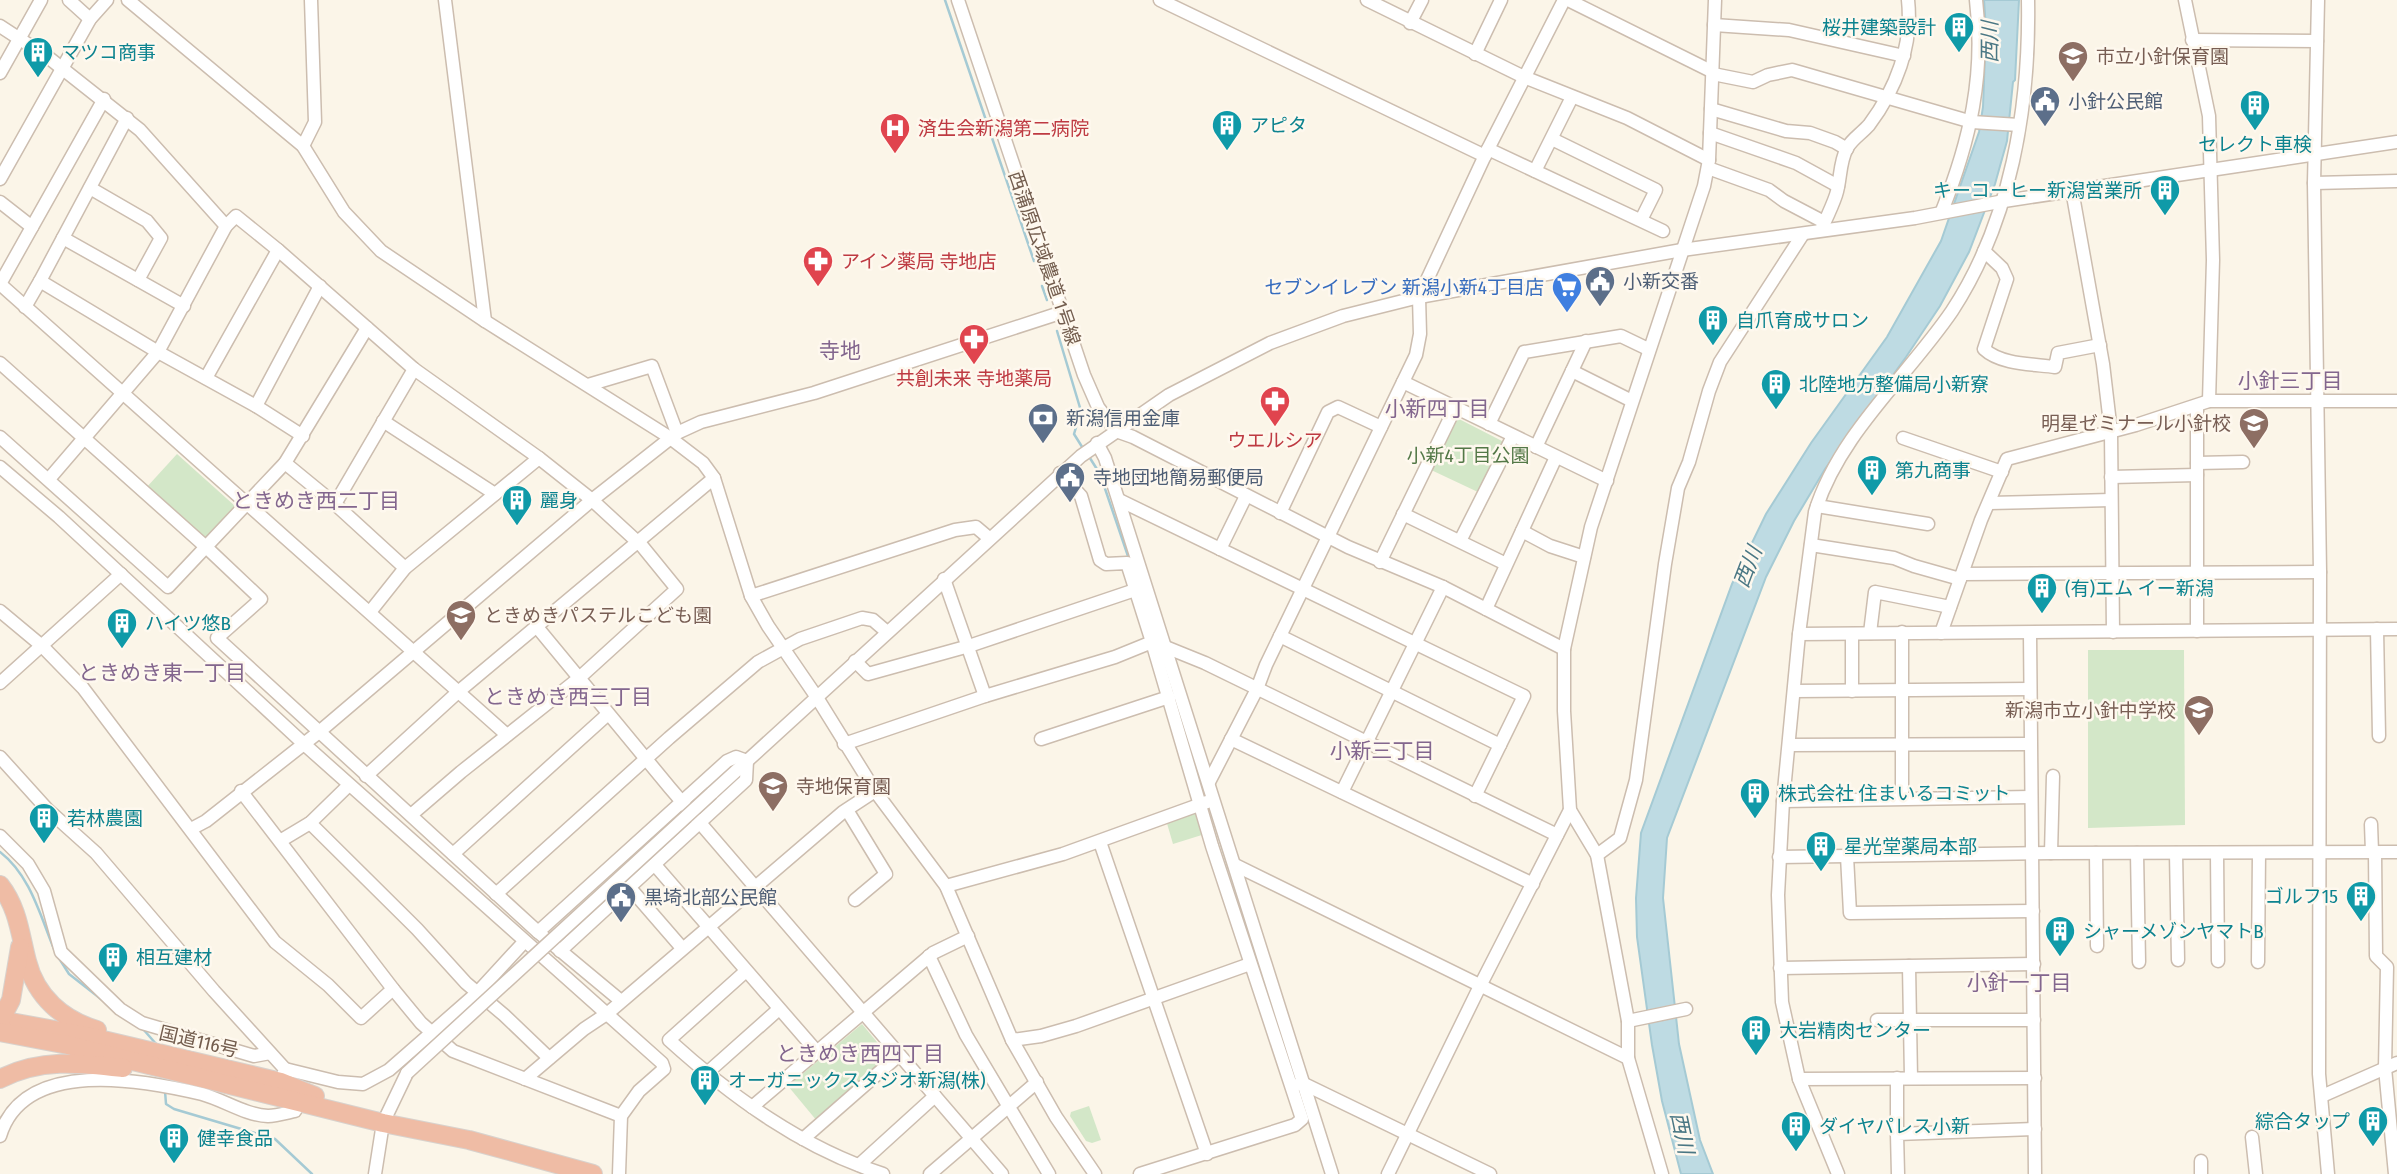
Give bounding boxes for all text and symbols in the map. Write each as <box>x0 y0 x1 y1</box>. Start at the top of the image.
building icon: 桜井建築設計 <box>1942 10 1976 54</box>
place label: 桜井建築設計 <box>1822 16 1936 39</box>
water label: 西川 <box>1977 19 2003 63</box>
building icon: マツコ商事 <box>21 35 55 79</box>
school or university icon: 市立小針保育園 <box>2056 39 2090 83</box>
place label: マツコ商事 <box>61 41 156 64</box>
place label: 市立小針保育園 <box>2096 45 2229 68</box>
public building icon: 小針公民館 <box>2028 84 2062 128</box>
building icon: セレクト車検 <box>2238 88 2272 132</box>
place label: 小針公民館 <box>2068 90 2163 113</box>
building icon: アピタ <box>1210 108 1244 152</box>
hospital icon: 済生会新潟第二病院 <box>878 111 912 155</box>
place label: アピタ <box>1250 114 1307 137</box>
place label: 済生会新潟第二病院 <box>918 117 1089 140</box>
place label: セレクト車検 <box>2198 133 2312 156</box>
street label: 西蒲原広域農道 1号線 <box>1004 168 1085 348</box>
building icon: キーコーヒー新潟営業所 <box>2148 173 2182 217</box>
place label: キーコーヒー新潟営業所 <box>1933 179 2142 202</box>
pharmacy icon: アイン薬局 寺地店 <box>801 244 835 288</box>
place label: アイン薬局 寺地店 <box>841 250 997 273</box>
public building icon: 小新交番 <box>1583 264 1617 308</box>
supermarket icon: セブンイレブン 新潟小新4丁目店 <box>1550 270 1584 314</box>
place label: 小新交番 <box>1623 270 1699 293</box>
place label: セブンイレブン 新潟小新4丁目店 <box>1264 276 1544 299</box>
building icon: 自爪育成サロン <box>1696 303 1730 347</box>
place label: 自爪育成サロン <box>1736 309 1869 332</box>
pharmacy icon: 共創未来 寺地薬局 <box>957 322 991 366</box>
district label: 寺地 <box>819 338 861 364</box>
place label: 共創未来 寺地薬局 <box>896 367 1052 390</box>
building icon: 北陸地方整備局小新寮 <box>1759 367 1793 411</box>
district label: 小針三丁目 <box>2238 368 2343 394</box>
place label: 北陸地方整備局小新寮 <box>1799 373 1989 396</box>
pharmacy icon: ウエルシア <box>1258 384 1292 428</box>
district label: 小新四丁目 <box>1385 396 1490 422</box>
bank icon: 新潟信用金庫 <box>1026 401 1060 445</box>
school or university icon: 明星ゼミナール小針校 <box>2237 406 2271 450</box>
place label: 新潟信用金庫 <box>1066 407 1180 430</box>
place label: 明星ゼミナール小針校 <box>2041 412 2231 435</box>
place label: ウエルシア <box>1227 429 1323 452</box>
park label: 小新4丁目公園 <box>1406 444 1530 467</box>
building icon: 第九商事 <box>1855 453 1889 497</box>
place label: 第九商事 <box>1895 459 1971 482</box>
public building icon: 寺地団地簡易郵便局 <box>1053 460 1087 504</box>
place label: 寺地団地簡易郵便局 <box>1093 466 1264 489</box>
building icon: 麗身 <box>500 483 534 527</box>
district label: ときめき西二丁目 <box>232 488 400 514</box>
place label: 麗身 <box>540 489 578 512</box>
water label: 西川 <box>1728 541 1768 591</box>
building icon: (有)エム イー新潟 <box>2025 571 2059 615</box>
place label: (有)エム イー新潟 <box>2065 577 2214 600</box>
school or university icon: ときめきパステルこども園 <box>444 598 478 642</box>
place label: ときめきパステルこども園 <box>484 604 712 627</box>
building icon: ハイツ悠B <box>105 606 139 650</box>
place label: ハイツ悠B <box>145 612 231 635</box>
district label: ときめき東一丁目 <box>78 660 246 686</box>
district label: ときめき西三丁目 <box>484 684 652 710</box>
school or university icon: 新潟市立小針中学校 <box>2182 693 2216 737</box>
place label: 新潟市立小針中学校 <box>2005 699 2176 722</box>
district label: 小新三丁目 <box>1330 738 1435 764</box>
school or university icon: 寺地保育園 <box>756 769 790 813</box>
place label: 寺地保育園 <box>796 775 891 798</box>
building icon: 株式会社 住まいるコミット <box>1738 776 1772 820</box>
place label: 株式会社 住まいるコミット <box>1778 782 2010 805</box>
building icon: 若林農園 <box>27 801 61 845</box>
place label: 若林農園 <box>67 807 143 830</box>
building icon: 星光堂薬局本部 <box>1804 829 1838 873</box>
place label: 星光堂薬局本部 <box>1844 835 1977 858</box>
building icon: ゴルフ15 <box>2344 879 2378 923</box>
public building icon: 黒埼北部公民館 <box>604 880 638 924</box>
place label: ゴルフ15 <box>2265 885 2338 908</box>
place label: 黒埼北部公民館 <box>644 886 777 909</box>
building icon: シャーメゾンヤマトB <box>2043 914 2077 958</box>
place label: シャーメゾンヤマトB <box>2083 920 2264 943</box>
building icon: 相互建材 <box>96 940 130 984</box>
place label: 相互建材 <box>136 946 212 969</box>
district label: 小針一丁目 <box>1967 970 2072 996</box>
building icon: 大岩精肉センター <box>1739 1013 1773 1057</box>
place label: 大岩精肉センター <box>1779 1019 1931 1042</box>
street label: 国道116号 <box>157 1021 241 1062</box>
district label: ときめき西四丁目 <box>776 1041 944 1067</box>
building icon: オーガニックスタジオ新潟(株) <box>688 1063 722 1107</box>
place label: オーガニックスタジオ新潟(株) <box>728 1069 986 1092</box>
building icon: 綜合タップ <box>2356 1104 2390 1148</box>
building icon: ダイヤパレス小新 <box>1779 1109 1813 1153</box>
water label: 西川 <box>1665 1110 1699 1158</box>
place label: 綜合タップ <box>2255 1110 2350 1133</box>
place label: ダイヤパレス小新 <box>1819 1115 1970 1138</box>
building icon: 健幸食品 <box>157 1121 191 1165</box>
place label: 健幸食品 <box>197 1127 273 1150</box>

